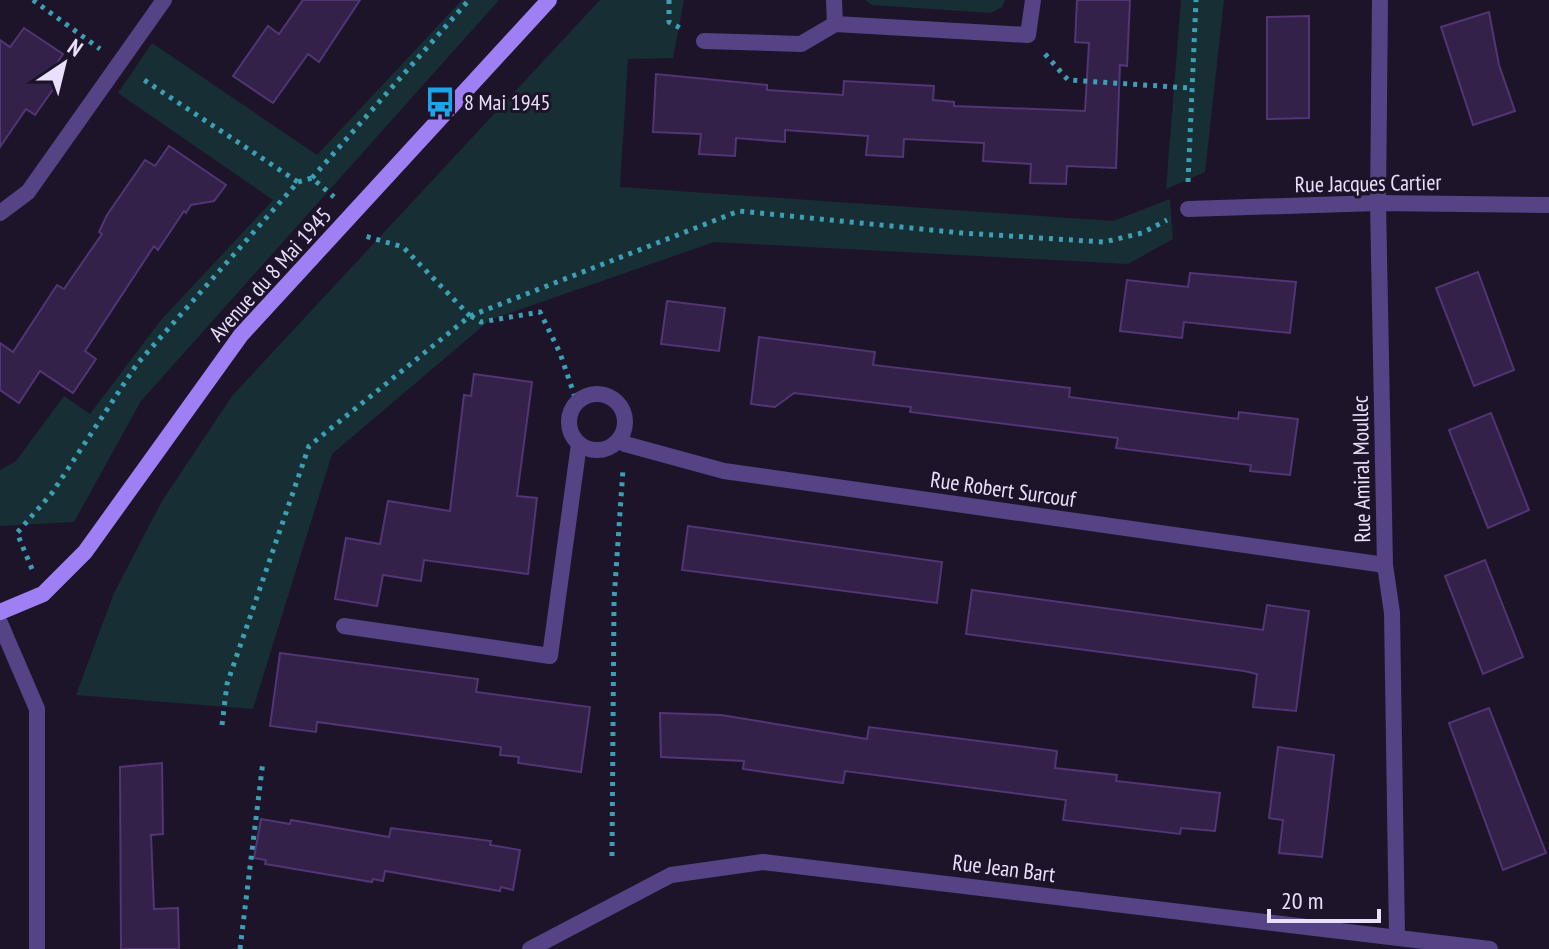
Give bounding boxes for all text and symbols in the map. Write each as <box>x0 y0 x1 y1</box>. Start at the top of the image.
north arrow <box>24 24 104 104</box>
text: N <box>63 33 88 62</box>
bus stop icon: 8 Mai 1945 <box>423 85 457 119</box>
place label: 8 Mai 1945 <box>464 88 550 116</box>
street label: Rue Jacques Cartier <box>1294 168 1442 198</box>
street label: Avenue du 8 Mai 1945 <box>203 201 337 347</box>
street label: Rue Amiral Moullec <box>1346 395 1376 543</box>
street label: Rue Robert Surcouf <box>929 465 1079 513</box>
street label: Rue Jean Bart <box>951 848 1057 888</box>
scale bar <box>1269 873 1379 923</box>
text: 20 m <box>1281 885 1323 916</box>

